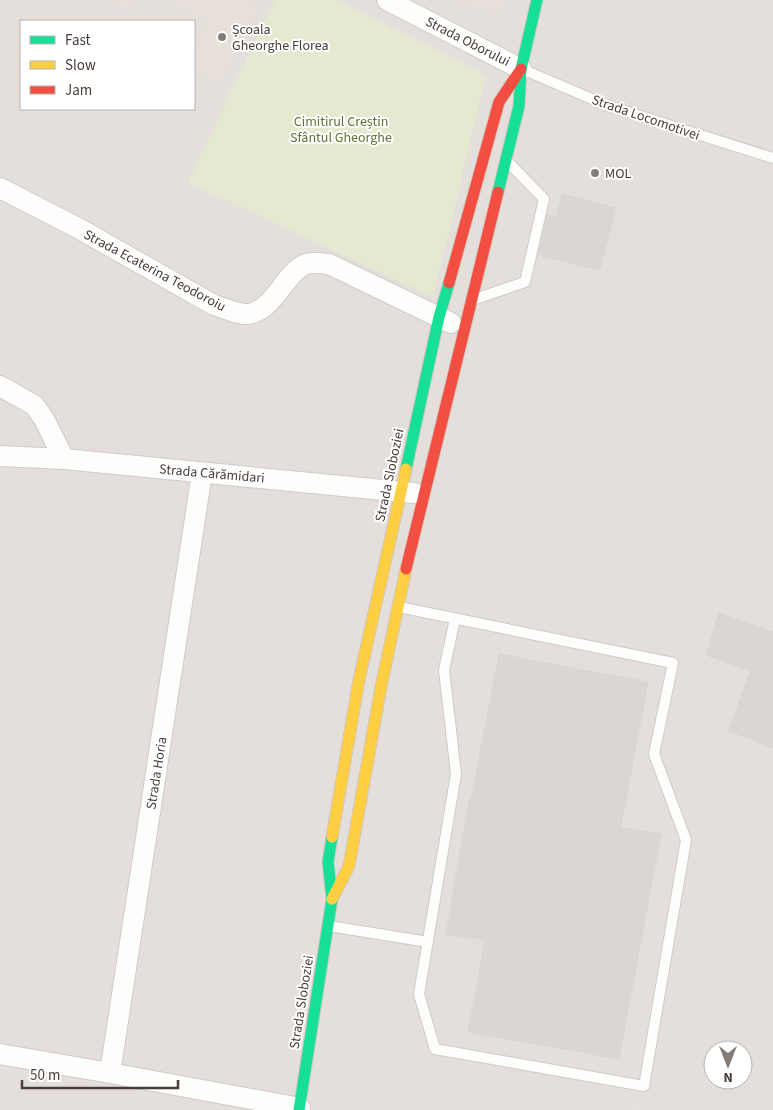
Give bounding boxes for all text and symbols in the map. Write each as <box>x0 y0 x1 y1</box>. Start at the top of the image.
street label: Strada Oborului <box>422 12 513 72</box>
legend <box>20 20 195 110</box>
place label: Școala Gheorghe Florea <box>232 20 329 56</box>
text: Fast <box>65 30 91 51</box>
marker: Școala Gheorghe Florea <box>216 31 228 43</box>
text: Slow <box>65 55 96 76</box>
text: Jam <box>65 80 92 101</box>
street label: Strada Locomotivei <box>589 90 702 146</box>
park label: Cimitirul Creștin Sfântul Gheorghe <box>290 112 392 148</box>
place label: MOL <box>605 164 631 184</box>
marker: MOL <box>589 167 601 179</box>
street label: Strada Ecaterina Teodoroiu <box>80 225 229 317</box>
street label: Strada Sloboziei <box>370 427 410 524</box>
street label: Strada Cărămidari <box>158 459 266 489</box>
street label: Strada Horia <box>141 735 173 811</box>
street label: Strada Sloboziei <box>285 954 319 1051</box>
north arrow <box>703 1040 753 1090</box>
scale bar <box>22 1058 179 1090</box>
text: 50 m <box>30 1065 60 1086</box>
text: N <box>723 1067 733 1087</box>

